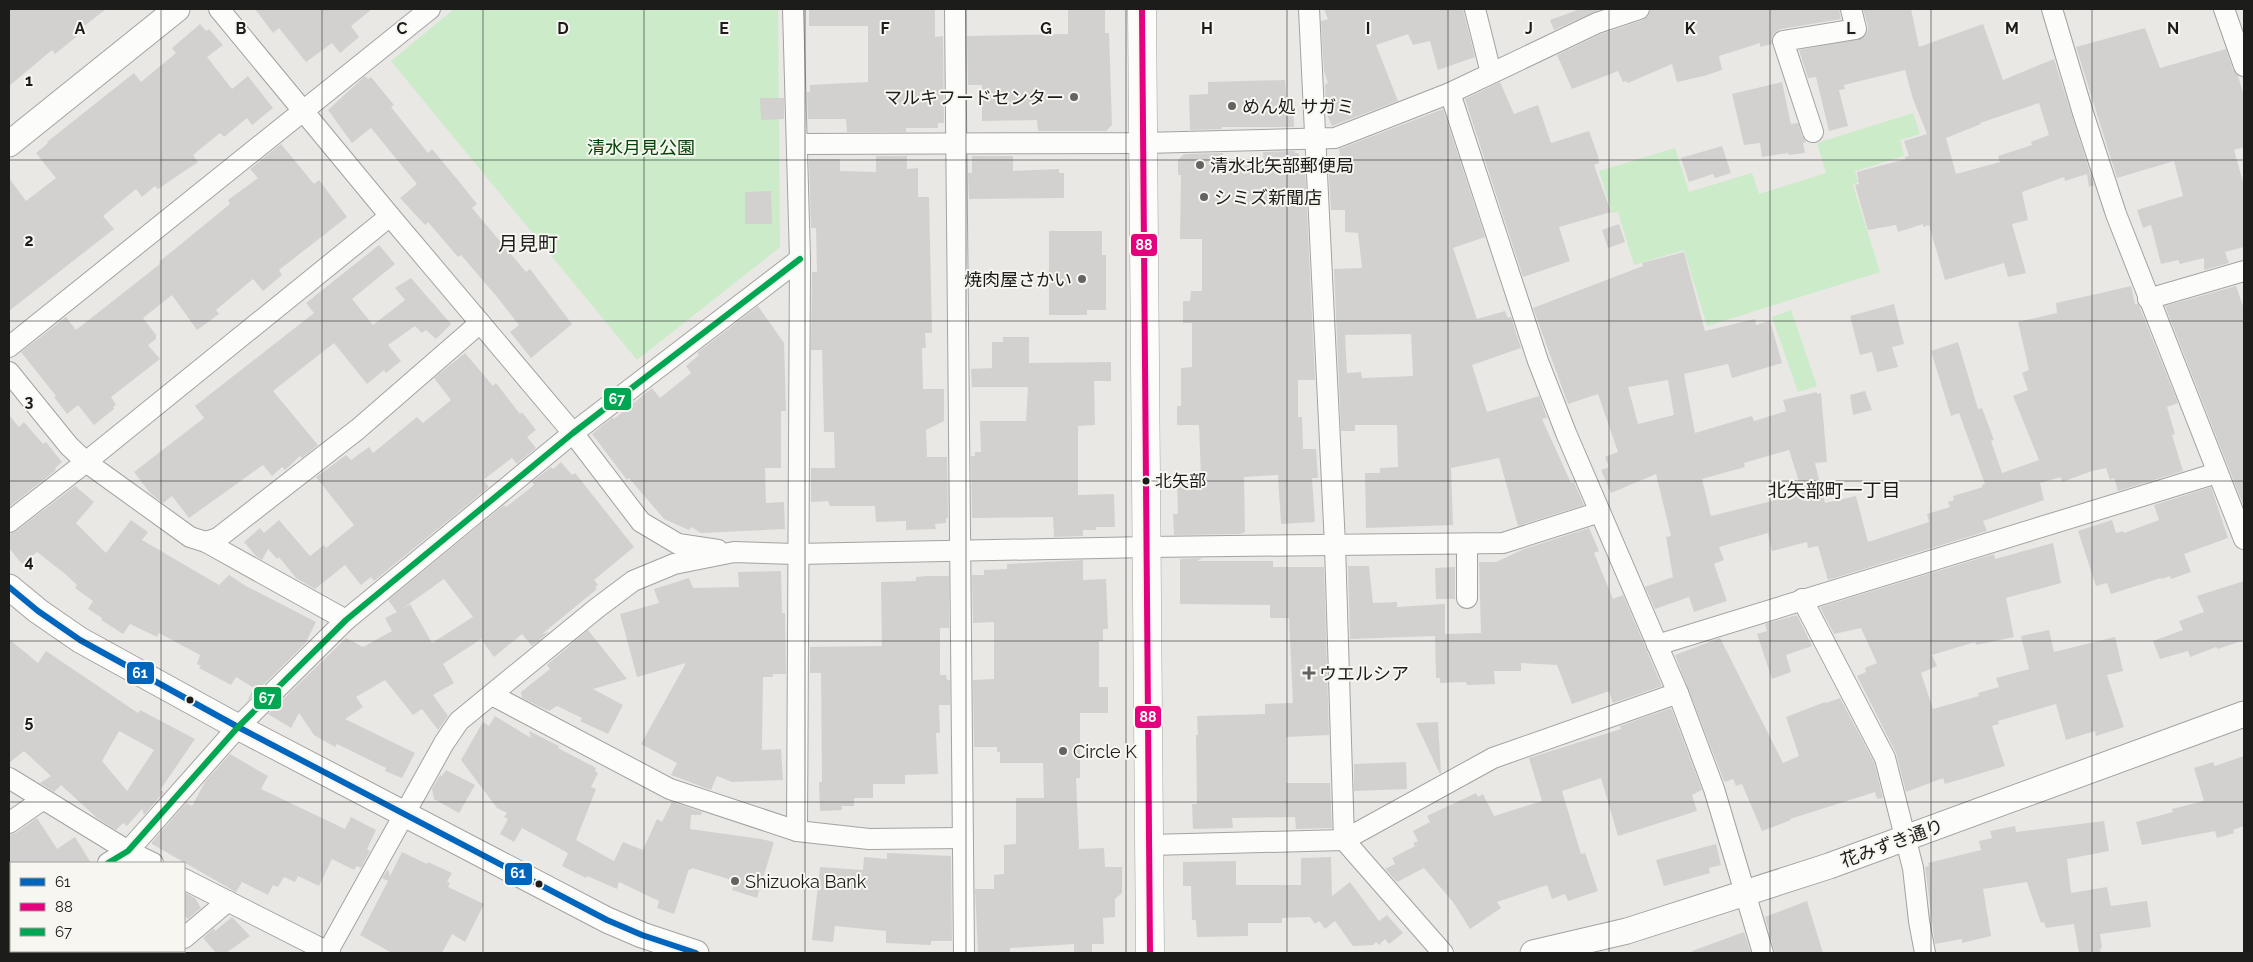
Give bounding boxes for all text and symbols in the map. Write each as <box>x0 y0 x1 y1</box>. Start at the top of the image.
text: A <box>75 19 86 38</box>
text: B <box>236 19 247 38</box>
text: C <box>397 19 408 38</box>
text: D <box>557 19 569 38</box>
text: E <box>719 19 729 38</box>
text: F <box>880 19 890 38</box>
text: G <box>1040 19 1052 38</box>
text: H <box>1201 19 1213 38</box>
text: I <box>1366 19 1370 38</box>
text: J <box>1525 19 1533 38</box>
text: K <box>1685 19 1696 38</box>
text: L <box>1846 19 1856 38</box>
text: M <box>2005 19 2019 38</box>
text: N <box>2167 19 2179 38</box>
text: 1 <box>25 71 33 90</box>
place label: マルキフードセンター <box>884 87 1064 108</box>
marker: マルキフードセンター <box>1068 91 1080 103</box>
place label: めん処 サガミ <box>1242 96 1355 117</box>
marker: めん処 サガミ <box>1226 100 1238 112</box>
park label: 清水月見公園 <box>587 137 695 158</box>
place label: 清水北矢部郵便局 <box>1210 155 1354 176</box>
marker: 清水北矢部郵便局 <box>1194 159 1206 171</box>
place label: シミズ新聞店 <box>1214 187 1322 208</box>
marker: シミズ新聞店 <box>1198 191 1210 203</box>
text: 2 <box>24 231 34 250</box>
district label: 月見町 <box>498 232 558 256</box>
line badge: 88 <box>1130 233 1158 257</box>
text: 88 <box>1136 237 1152 253</box>
place label: 焼肉屋さかい <box>964 269 1072 290</box>
marker: 焼肉屋さかい <box>1076 273 1088 285</box>
line badge: 67 <box>603 387 632 411</box>
text: 67 <box>609 391 625 407</box>
text: 3 <box>25 392 34 411</box>
place label: 北矢部 <box>1155 471 1206 491</box>
marker: 北矢部 <box>1141 476 1151 486</box>
district label: 北矢部町一丁目 <box>1767 479 1901 501</box>
text: 4 <box>24 552 34 571</box>
line badge: 61 <box>126 661 155 685</box>
place label: ウエルシア <box>1319 663 1409 684</box>
text: 61 <box>132 665 148 681</box>
marker: ウエルシア <box>1303 667 1315 679</box>
line badge: 67 <box>253 686 282 710</box>
text: 67 <box>259 690 275 706</box>
unlabelled marker <box>185 695 195 705</box>
line badge: 88 <box>1134 705 1162 729</box>
text: 88 <box>1140 709 1156 725</box>
text: 5 <box>25 712 34 731</box>
place label: Circle K <box>1073 741 1137 762</box>
marker: Circle K <box>1057 745 1069 757</box>
street label: 花みずき通り <box>1838 815 1946 871</box>
legend <box>10 862 185 952</box>
line badge: 61 <box>504 862 533 886</box>
text: 61 <box>510 865 526 881</box>
place label: Shizuoka Bank <box>745 871 867 892</box>
text: 61 <box>55 873 71 891</box>
marker: Shizuoka Bank <box>729 875 741 887</box>
unlabelled marker <box>534 879 544 889</box>
text: 88 <box>55 898 73 916</box>
text: 67 <box>55 923 72 941</box>

